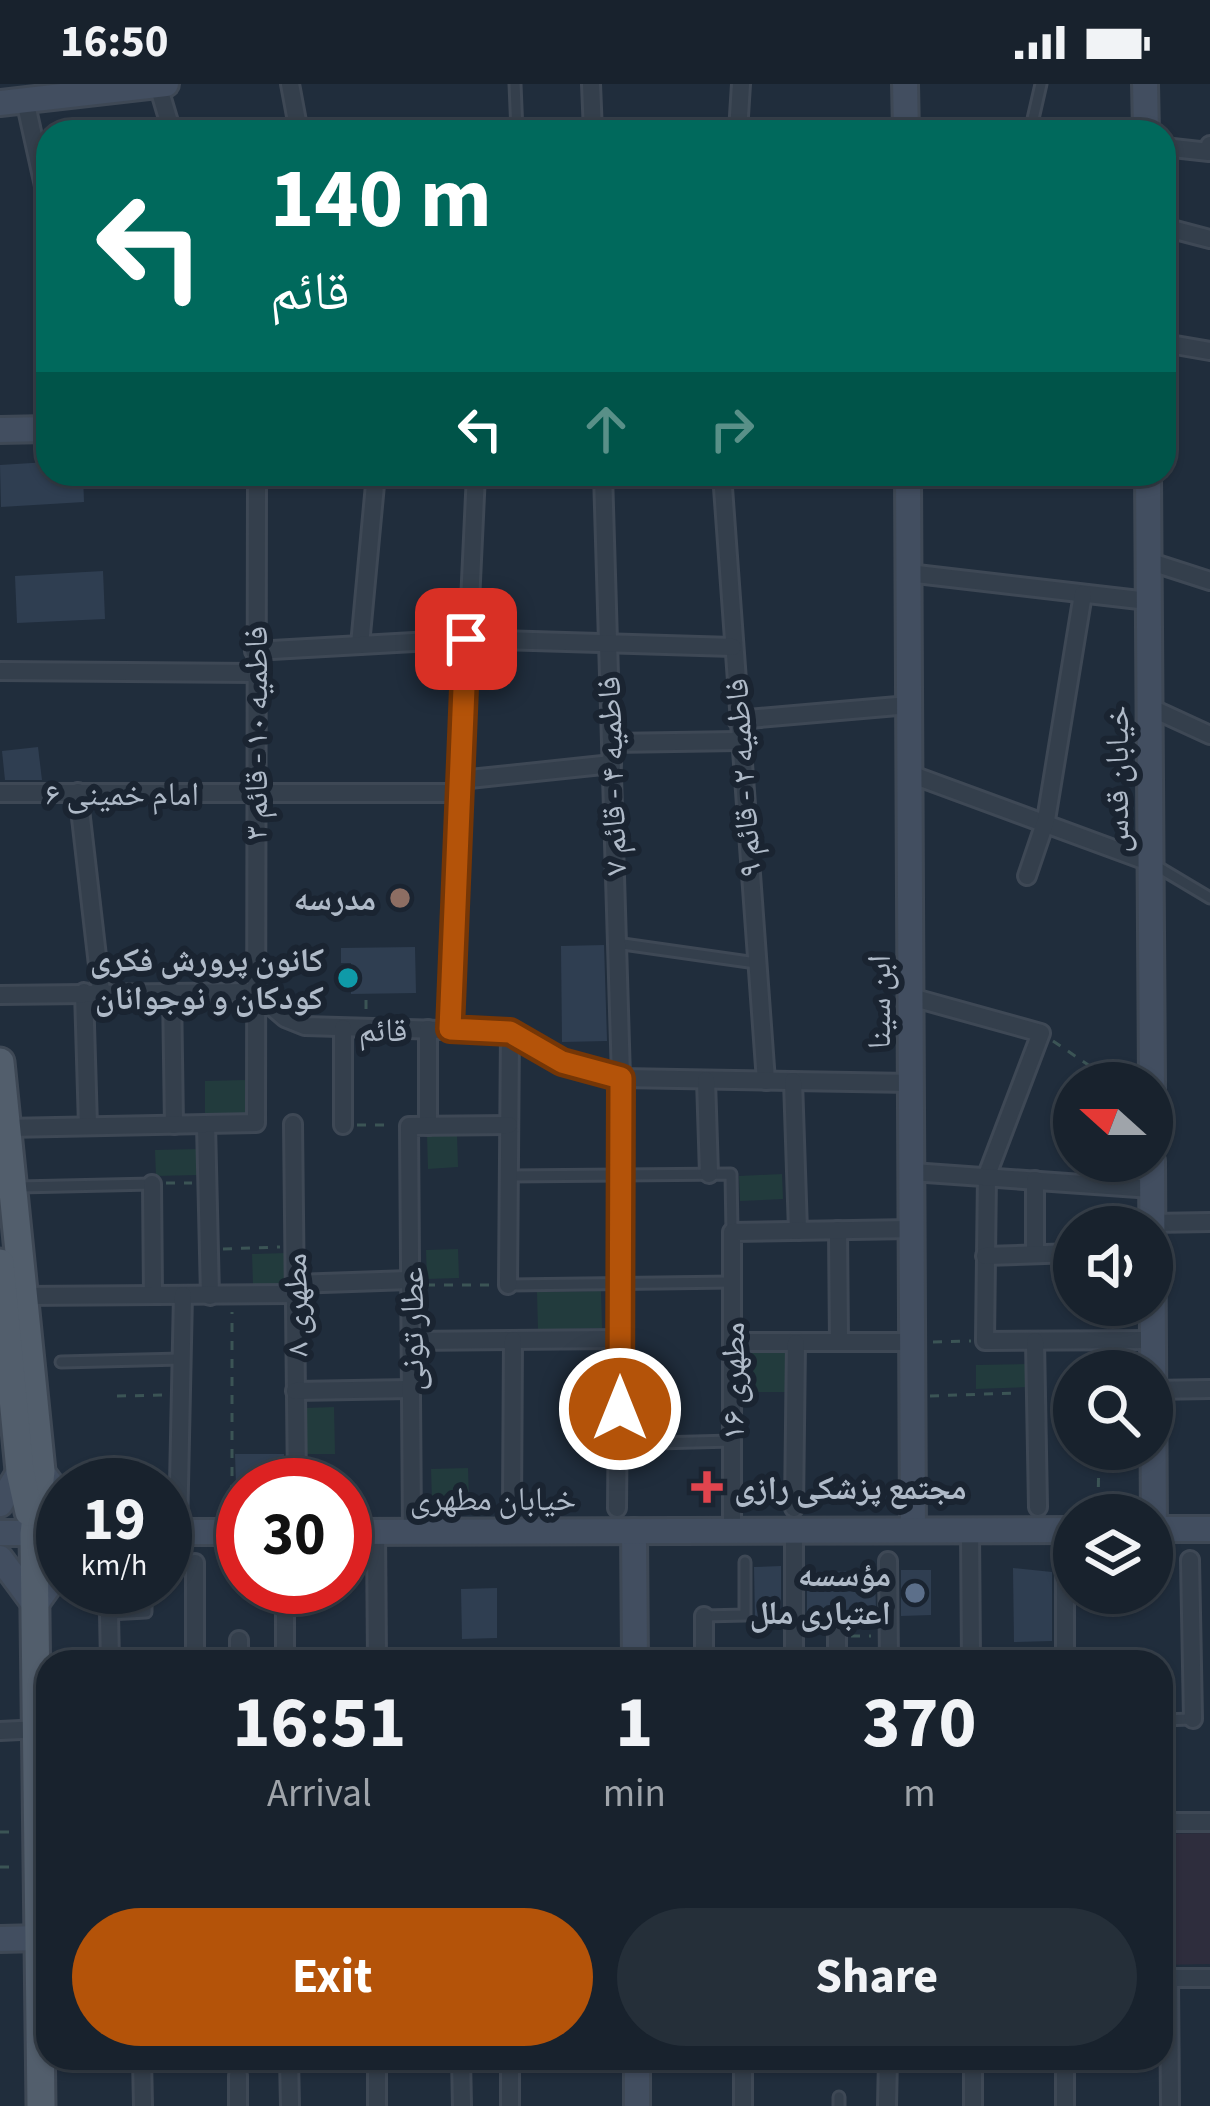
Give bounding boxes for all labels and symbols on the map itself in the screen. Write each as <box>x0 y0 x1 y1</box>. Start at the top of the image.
pin <box>415 588 517 690</box>
street label: فاطمیه ۱۰ - قائم ۳ <box>233 626 280 840</box>
street label: فاطمیه ۴ - قائم ۷ <box>586 675 639 876</box>
street label: فاطمیه ۲ - قائم ۹ <box>713 677 774 879</box>
street label: خیابان قدس <box>1094 705 1141 853</box>
street label: امام خمینی ۶ <box>45 771 199 818</box>
place label: مدرسه <box>293 876 376 923</box>
marker: مدرسه <box>387 885 413 911</box>
place label: کانون پرورش فکری کودکان و نوجوانان <box>90 937 324 1022</box>
street label: ابن سینا <box>856 955 903 1049</box>
marker: کانون پرورش فکری کودکان و نوجوانان <box>335 965 361 991</box>
street label: قائم <box>359 1007 407 1054</box>
north arrow <box>1053 1062 1173 1182</box>
street label: مطهری ۸ <box>272 1253 321 1357</box>
street label: عطار تونی <box>389 1267 436 1391</box>
street label: مطهری ۱۶ <box>710 1322 757 1440</box>
position arrow <box>557 1346 683 1472</box>
speed limit sign: 30 <box>216 1458 372 1614</box>
place label: مجتمع پزشکی رازی <box>734 1465 967 1512</box>
marker: مجتمع پزشکی رازی <box>691 1471 723 1503</box>
street label: خیابان مطهری <box>410 1476 576 1523</box>
place label: مؤسسه اعتباری ملل <box>749 1552 891 1637</box>
marker: مؤسسه اعتباری ملل <box>902 1580 928 1606</box>

